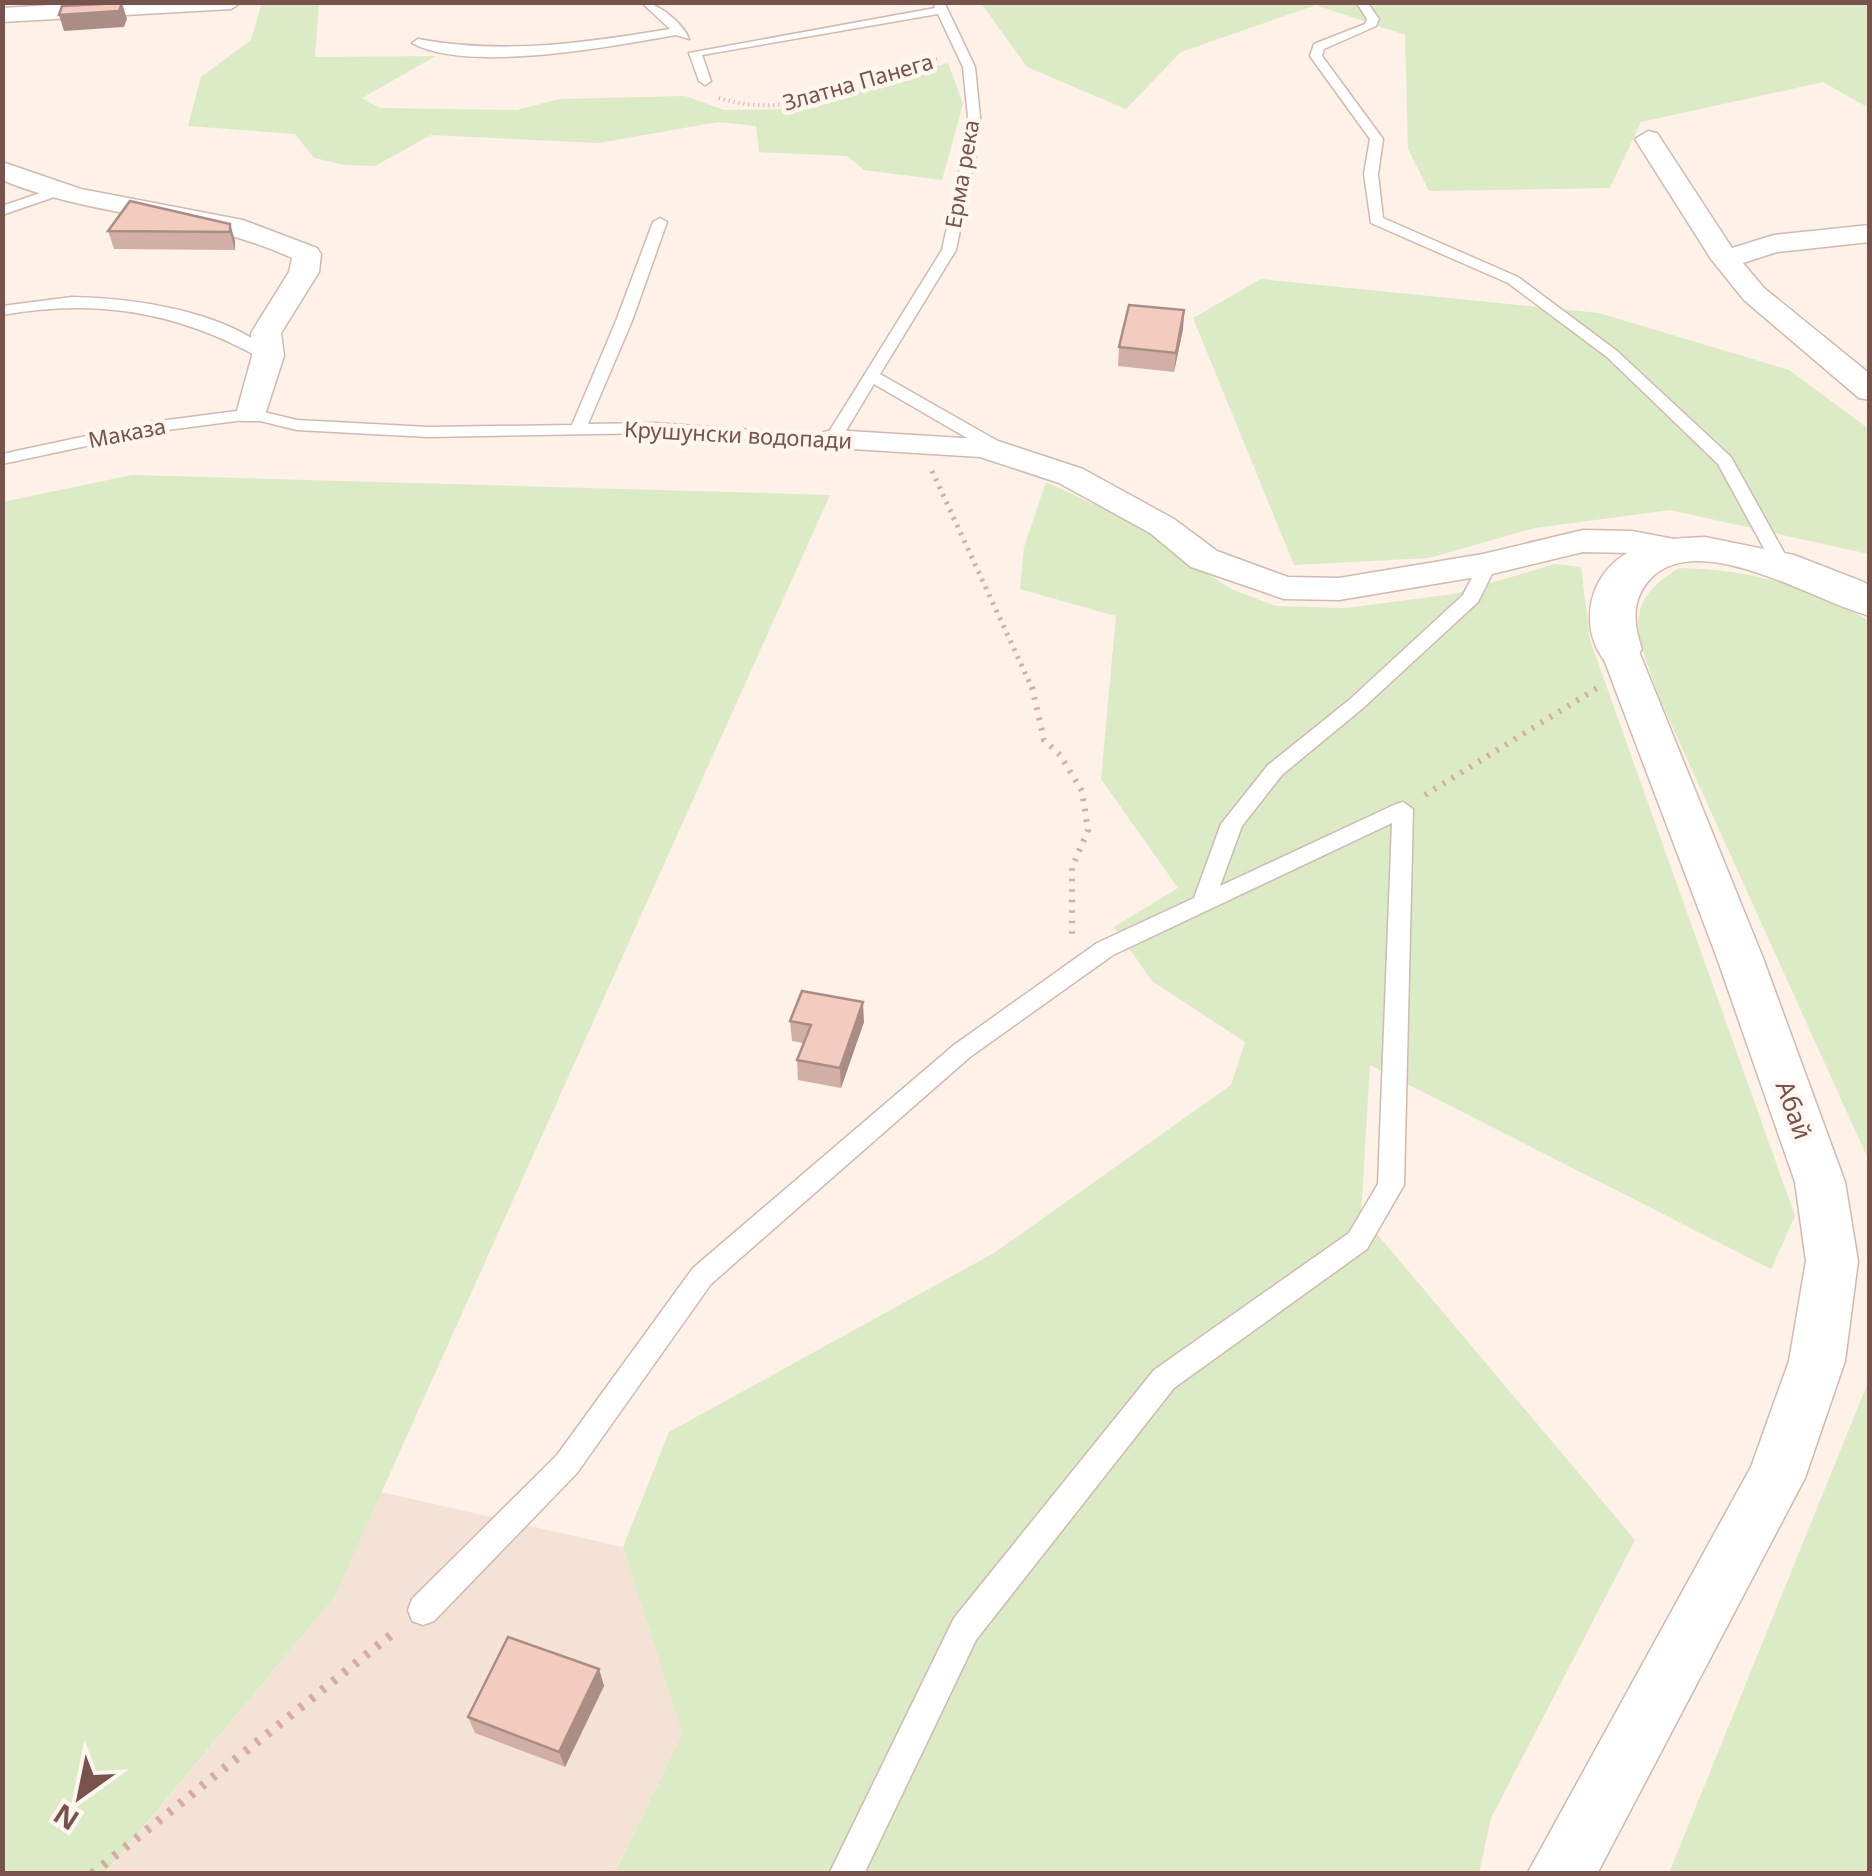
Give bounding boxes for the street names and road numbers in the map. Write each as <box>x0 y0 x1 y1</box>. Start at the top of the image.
street label: Златна Панега <box>779 45 936 117</box>
street label: Ерма река <box>937 117 985 230</box>
street label: Маказа <box>85 410 168 454</box>
street label: Крушунски водопади <box>623 413 853 455</box>
street label: Абай <box>1769 1076 1821 1144</box>

